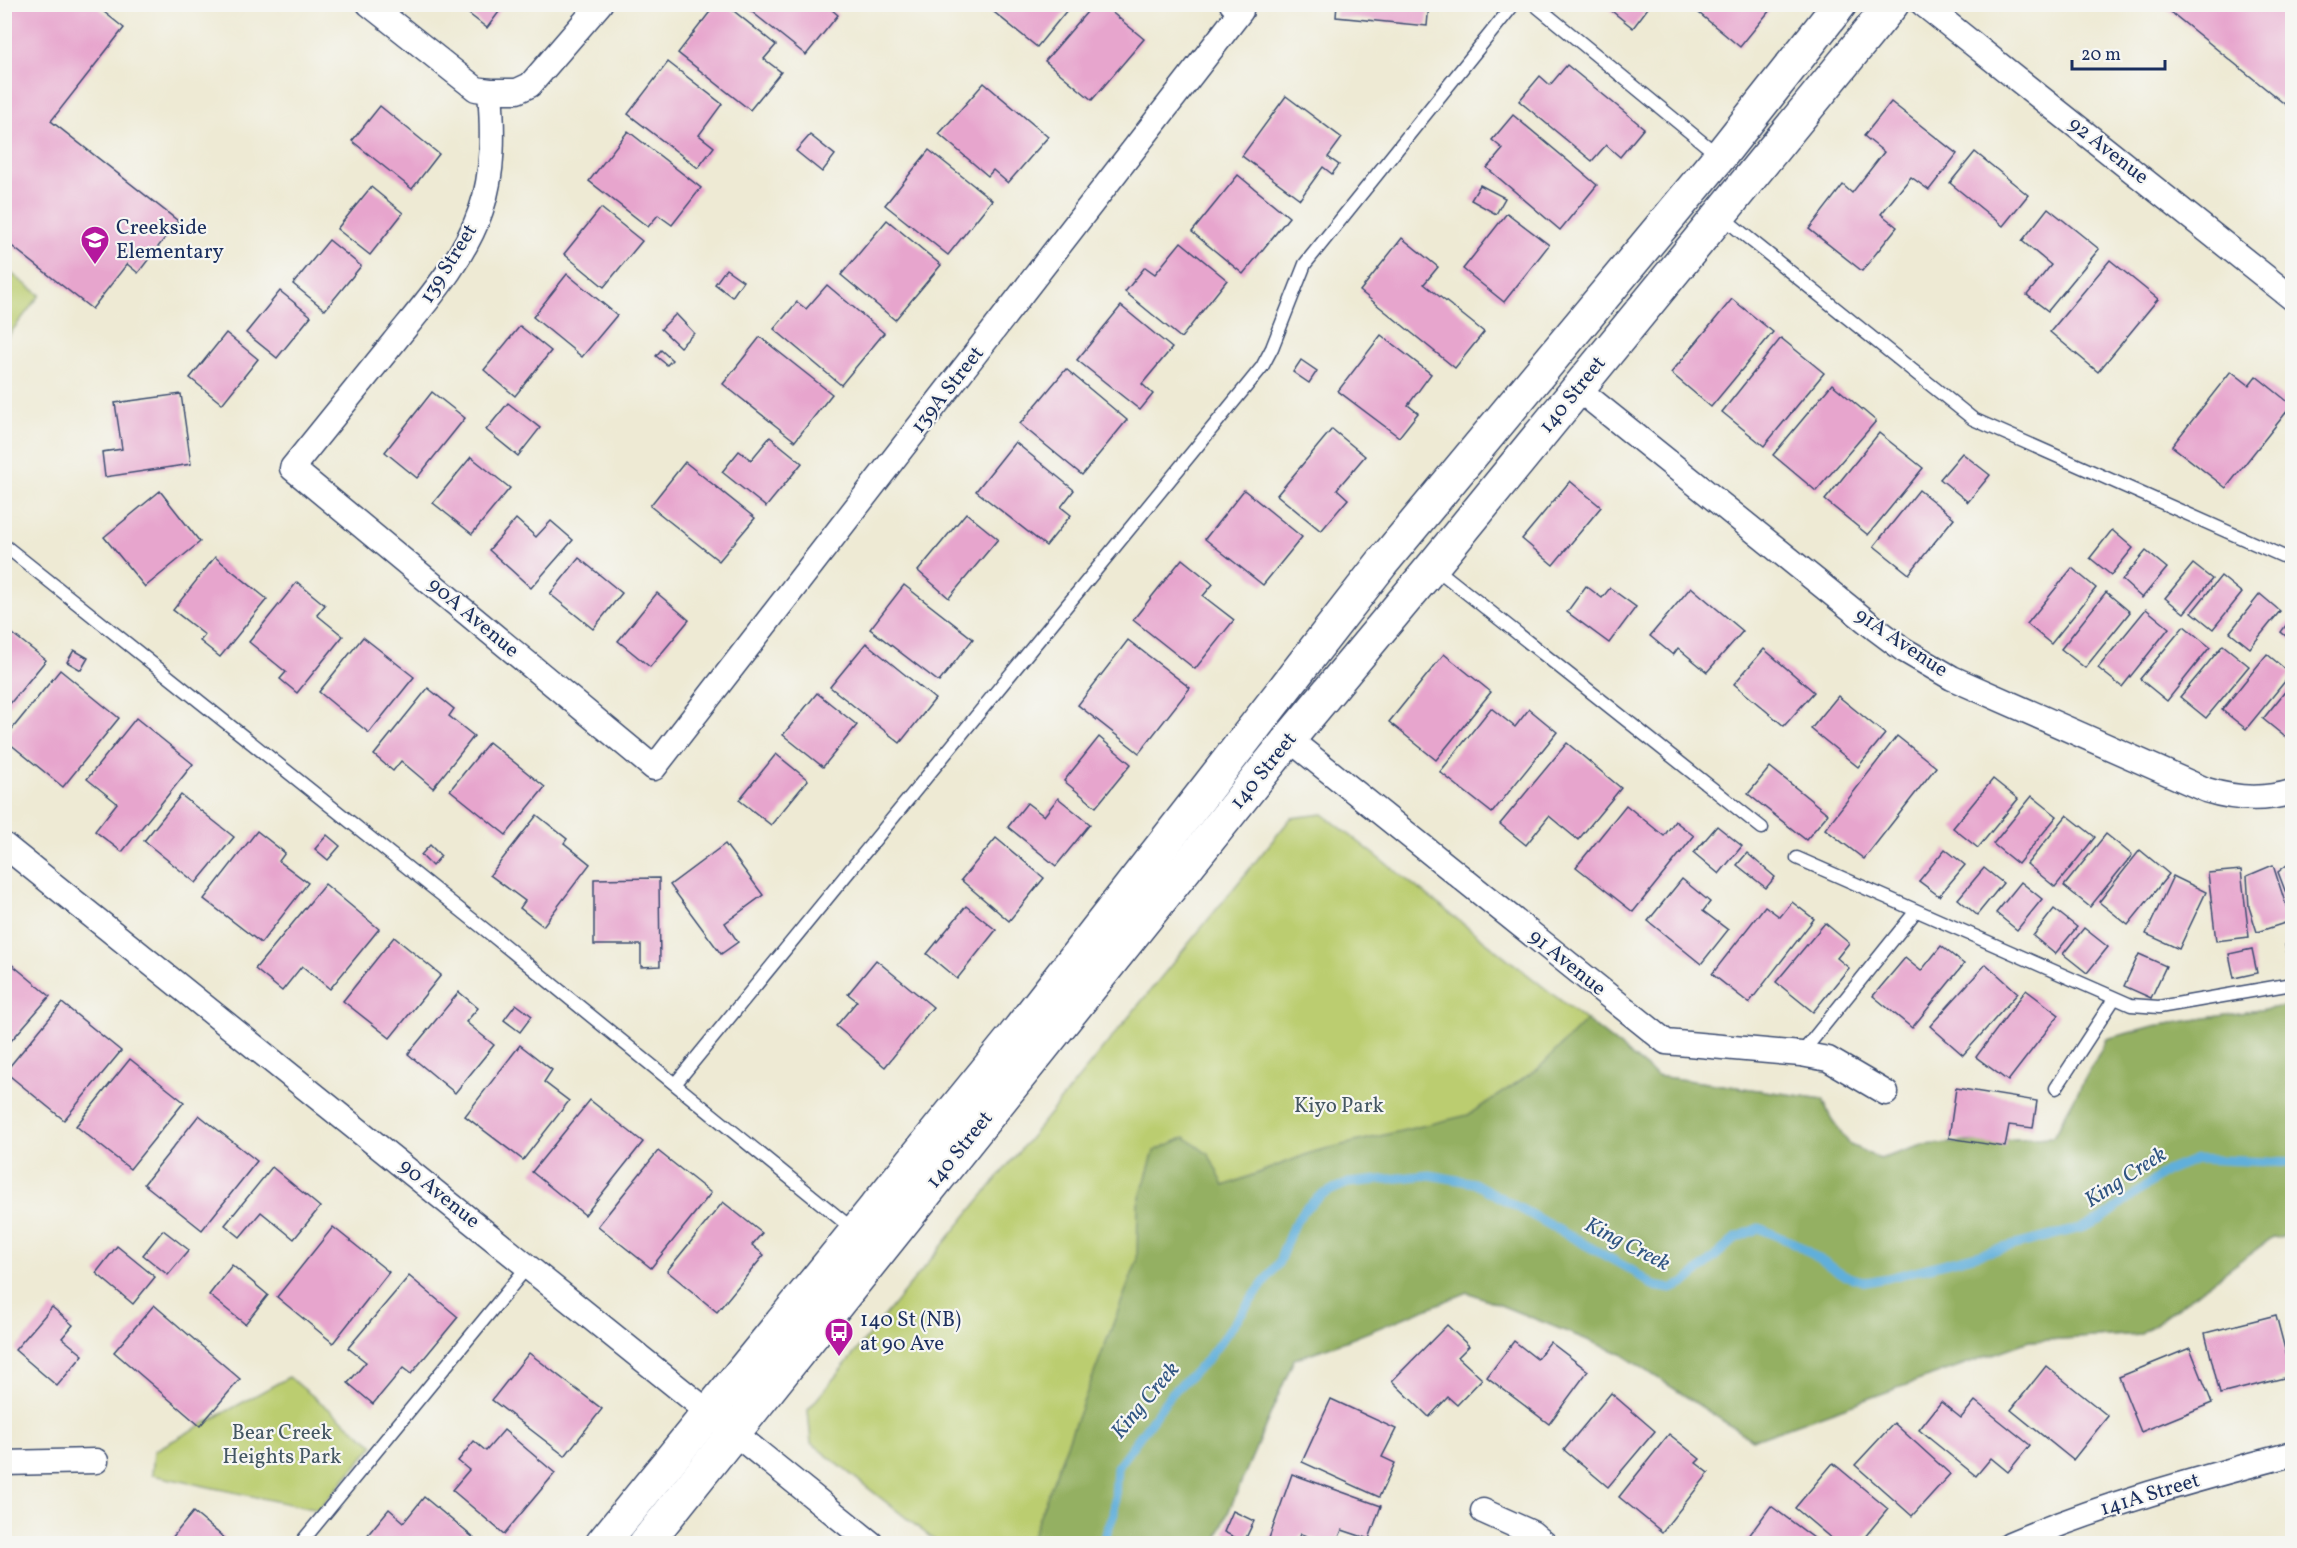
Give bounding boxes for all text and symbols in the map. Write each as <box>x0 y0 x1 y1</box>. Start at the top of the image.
scale bar <box>2072 33 2165 71</box>
text: 20 m <box>2081 43 2121 68</box>
street label: 92 Avenue <box>2062 110 2154 192</box>
place label: Creekside Elementary <box>116 214 225 267</box>
street label: 139 Street <box>413 219 485 309</box>
school or university icon: Creekside Elementary <box>79 224 111 266</box>
street label: 139A Street <box>905 340 991 440</box>
street label: 140 Street <box>1533 350 1613 440</box>
street label: 90A Avenue <box>421 571 525 665</box>
street label: 91A Avenue <box>1849 601 1953 685</box>
street label: 140 Street <box>1224 726 1304 816</box>
street label: 91 Avenue <box>1522 923 1612 1003</box>
park label: Kiyo Park <box>1294 1092 1385 1121</box>
street label: 140 Street <box>920 1105 1000 1195</box>
water label: King Creek <box>2079 1140 2173 1216</box>
street label: 90 Avenue <box>392 1152 486 1236</box>
water label: King Creek <box>1579 1210 1675 1280</box>
place label: 140 St (NB) at 90 Ave <box>860 1306 961 1359</box>
bus stop icon: 140 St (NB) at 90 Ave <box>823 1316 855 1358</box>
water label: King Creek <box>1104 1356 1188 1446</box>
park label: Bear Creek Heights Park <box>223 1419 342 1472</box>
street label: 141A Street <box>2097 1466 2203 1524</box>

